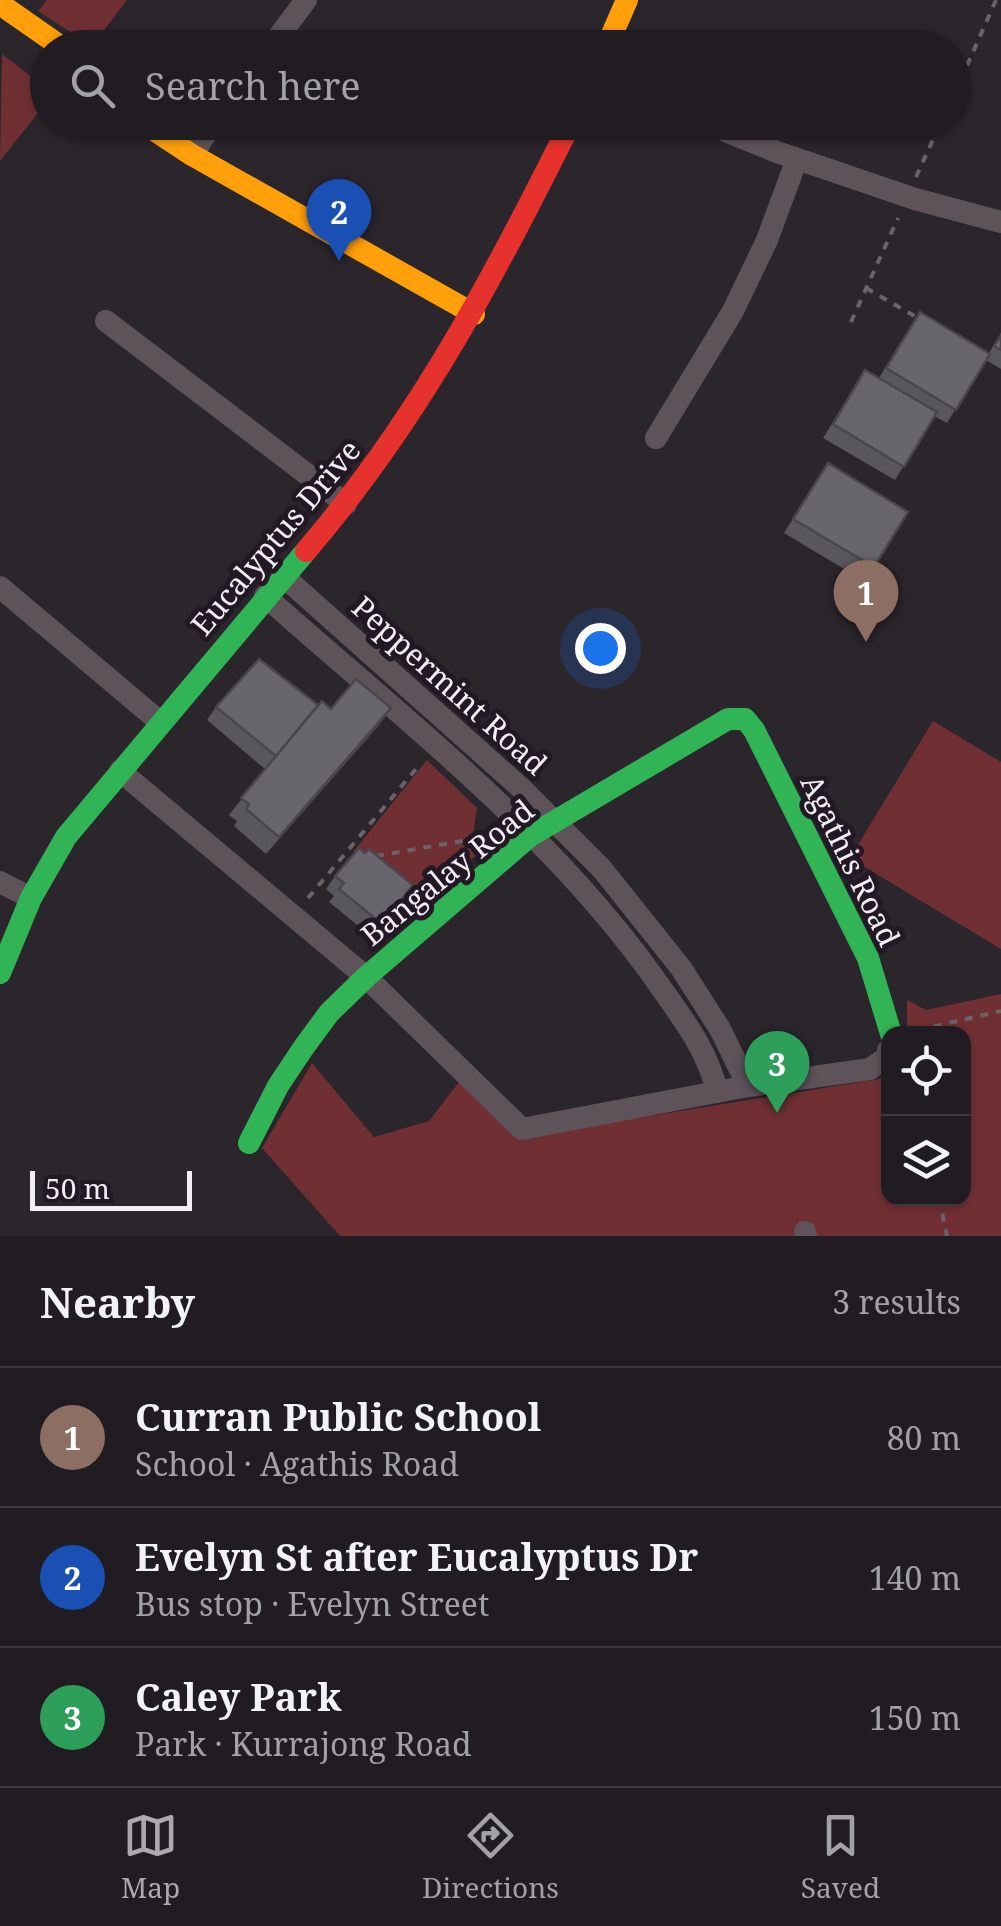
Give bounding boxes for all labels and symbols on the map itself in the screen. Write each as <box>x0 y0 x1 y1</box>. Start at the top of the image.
pin: 2 <box>306 178 372 261</box>
street label: Eucalyptus Drive <box>181 430 369 644</box>
pin: 1 <box>834 560 898 642</box>
street label: Peppermint Road <box>344 586 556 784</box>
your location <box>575 623 626 674</box>
street label: Agathis Road <box>792 767 910 953</box>
street label: Bangalay Road <box>352 790 542 954</box>
pin: 3 <box>744 1030 810 1113</box>
scale bar <box>30 1166 192 1210</box>

